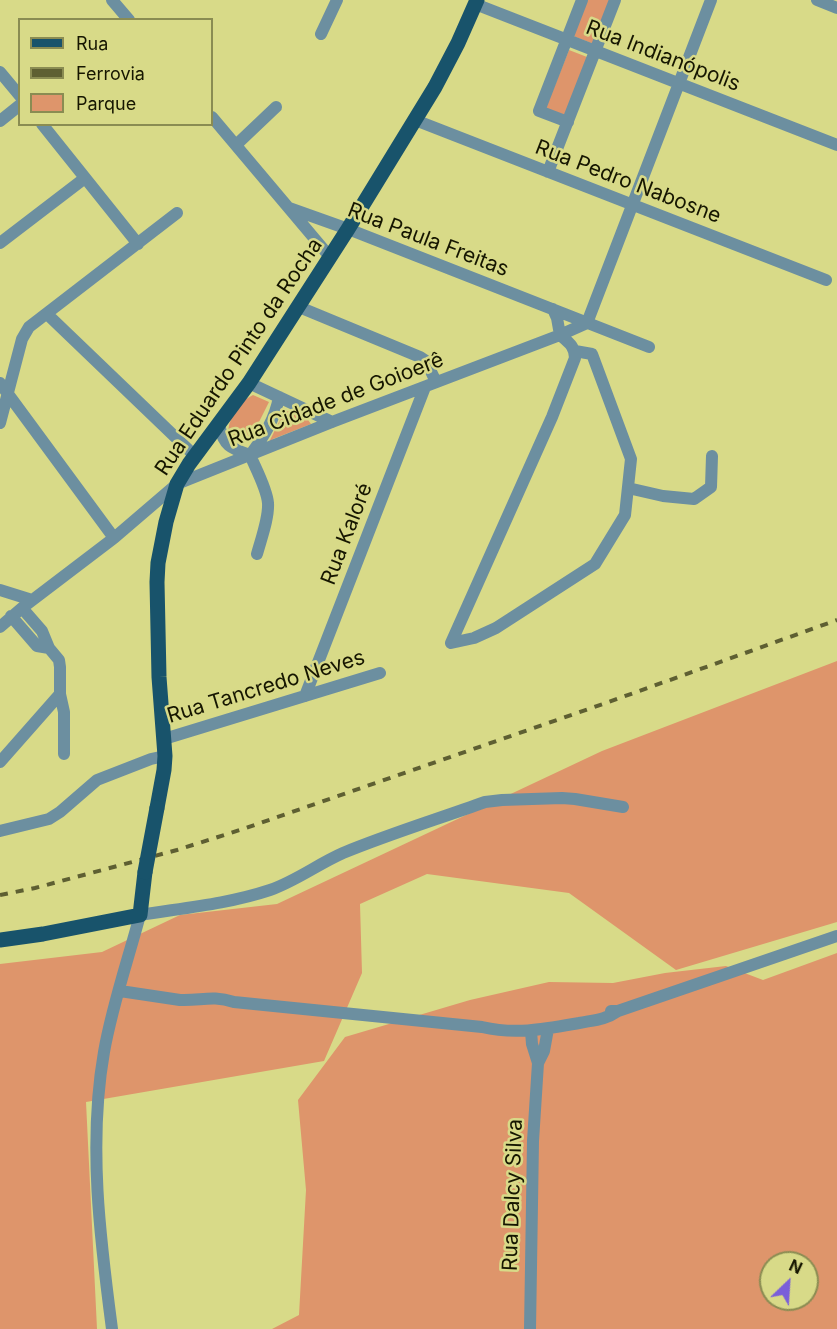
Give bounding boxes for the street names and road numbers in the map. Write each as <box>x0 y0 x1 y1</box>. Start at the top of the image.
street label: Rua Indianópolis <box>582 15 744 97</box>
street label: Rua Pedro Nabosne <box>532 135 724 229</box>
street label: Rua Paula Freitas <box>344 198 512 282</box>
street label: Rua Eduardo Pinto da Rocha <box>150 234 328 480</box>
street label: Rua Cidade de Goioerê <box>225 347 447 453</box>
street label: Rua Kaloré <box>316 480 378 588</box>
street label: Rua Tancredo Neves <box>164 645 368 729</box>
street label: Rua Dalcy Silva <box>498 1119 528 1271</box>

